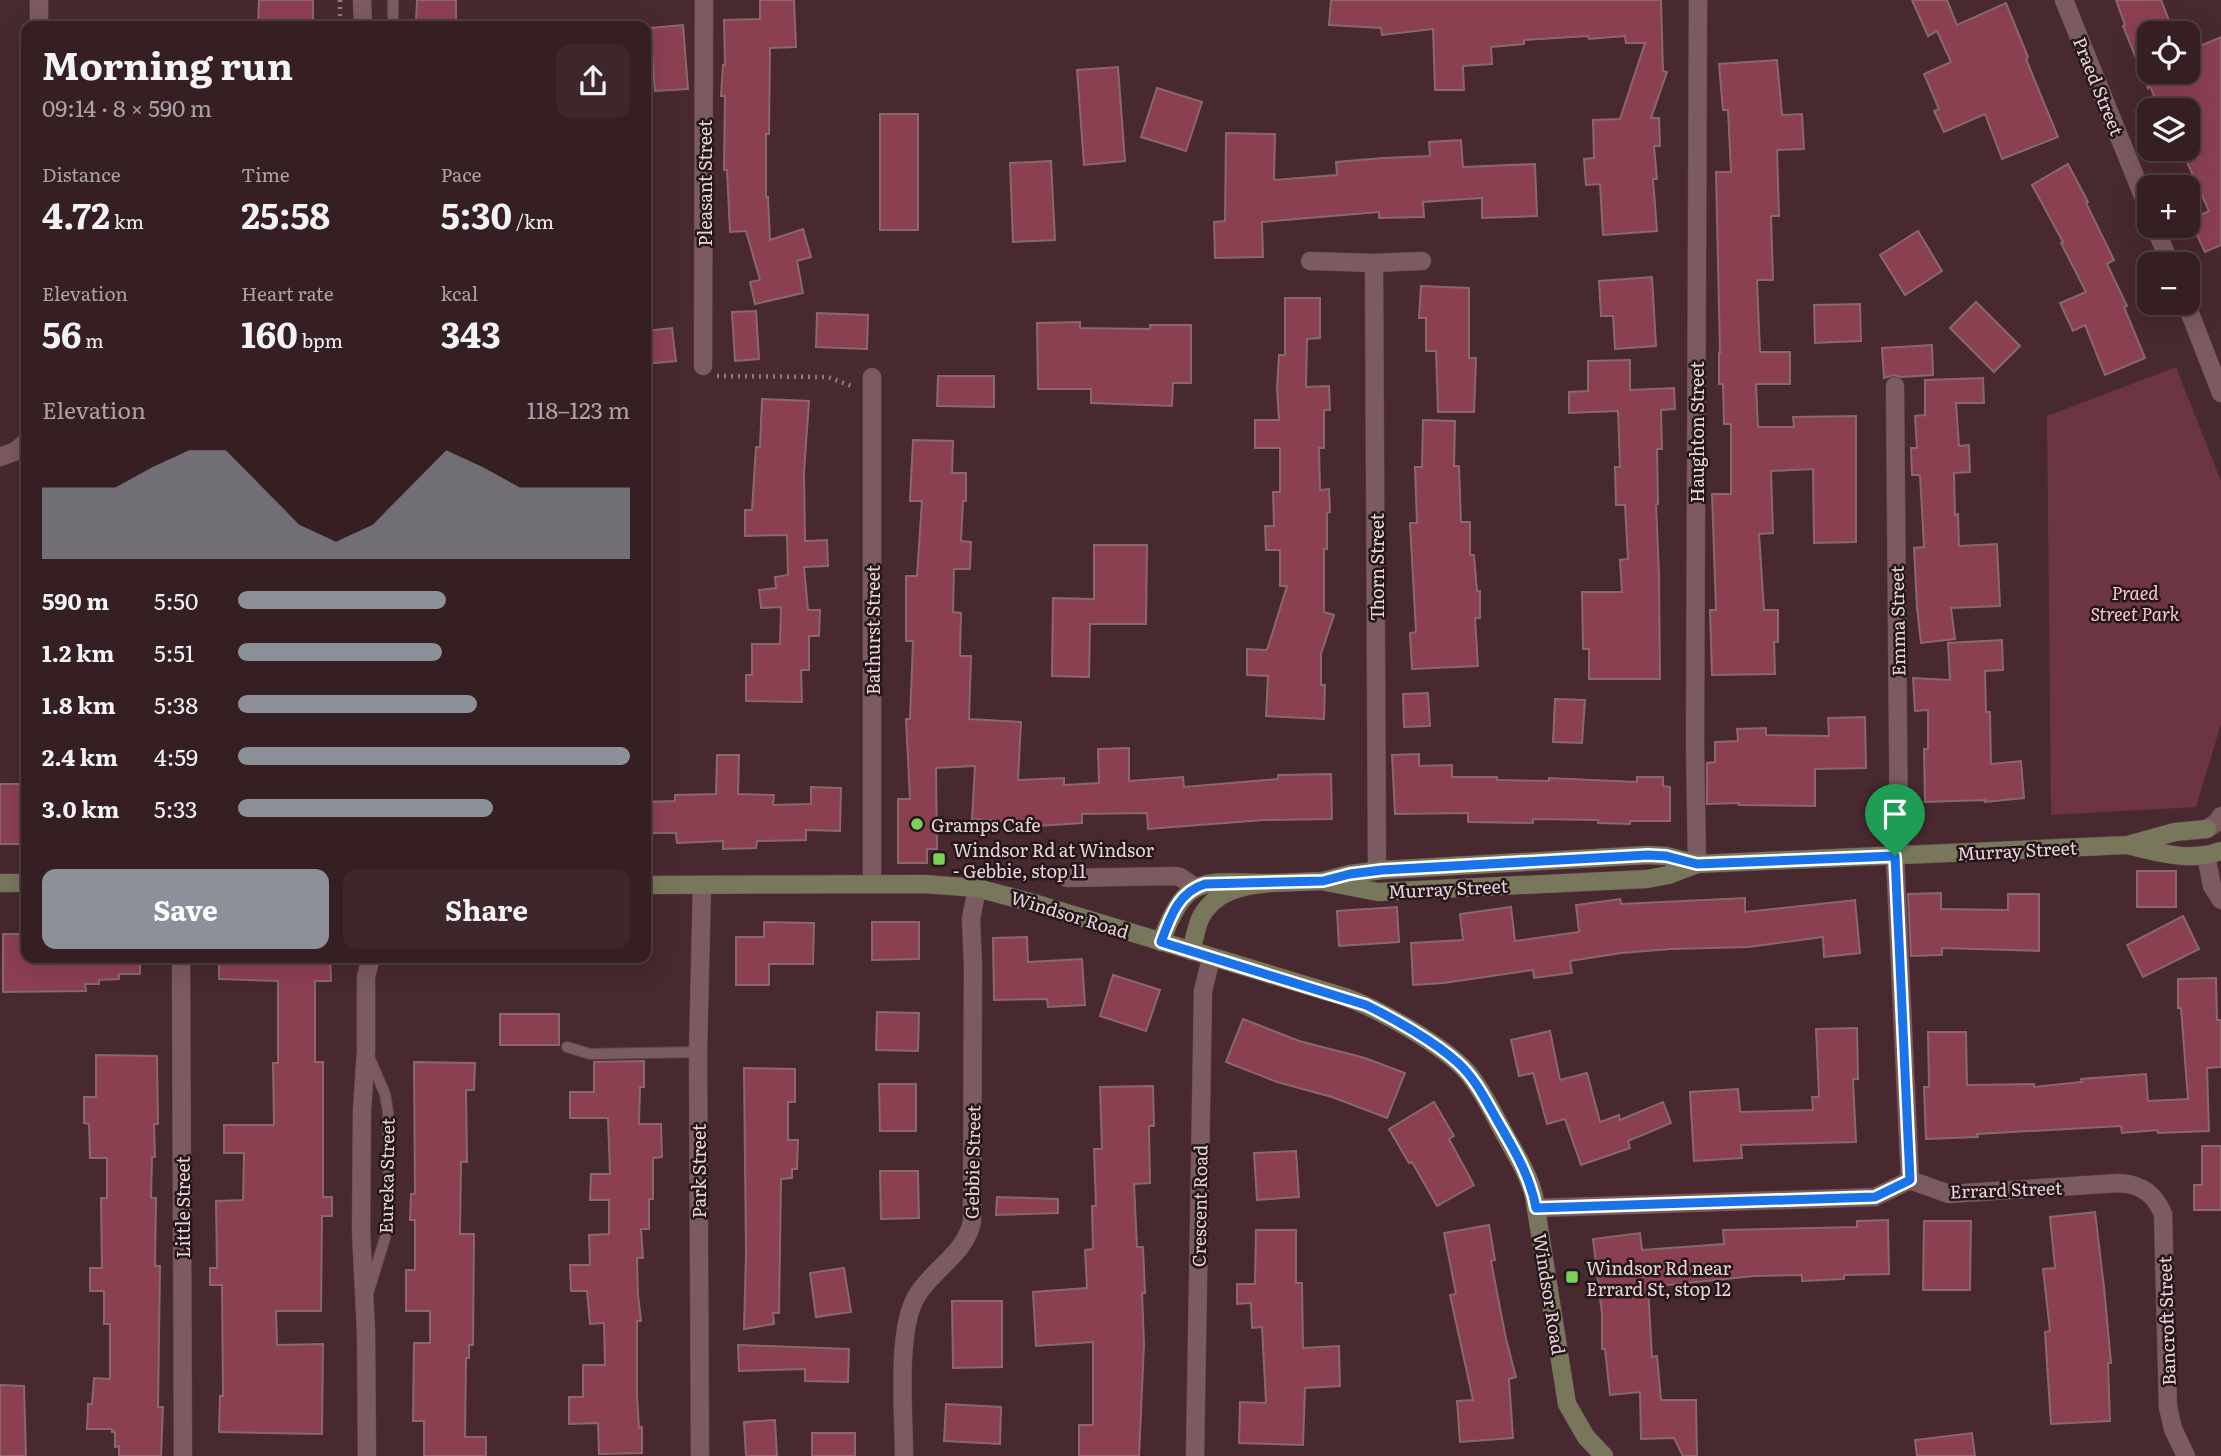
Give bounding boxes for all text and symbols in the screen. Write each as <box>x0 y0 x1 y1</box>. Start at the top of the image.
map controls <box>2137 21 2200 315</box>
button: locate <box>2137 21 2200 84</box>
street label: Praed Street <box>2067 33 2131 140</box>
text: Morning run <box>42 35 293 92</box>
button: share <box>556 44 630 118</box>
text: 09:14 · 8 × 590 m <box>42 90 212 124</box>
button: layers <box>2137 98 2200 161</box>
street label: Pleasant Street <box>691 119 718 246</box>
text: Distance <box>42 160 121 188</box>
text: Time <box>241 160 290 188</box>
text: Pace <box>441 160 481 188</box>
button: + <box>2137 175 2200 238</box>
text: 4.72 <box>42 188 110 240</box>
text: 25:58 <box>241 188 330 240</box>
text: 5:30 <box>441 188 512 240</box>
text: km <box>110 207 144 235</box>
text: /km <box>512 207 554 235</box>
button: − <box>2137 252 2200 315</box>
text: Elevation <box>42 279 128 307</box>
text: Heart rate <box>241 279 334 307</box>
text: kcal <box>441 279 478 307</box>
text: 56 <box>42 307 81 359</box>
text: 160 <box>241 307 298 359</box>
text: 343 <box>441 307 501 359</box>
text: m <box>81 326 104 354</box>
text: bpm <box>298 326 343 354</box>
street label: Haughton Street <box>1683 360 1710 503</box>
text: Elevation <box>42 392 146 426</box>
text: 118–123 m <box>527 392 630 426</box>
street label: Thorn Street <box>1363 512 1390 621</box>
street label: Bathurst Street <box>859 564 886 695</box>
street label: Emma Street <box>1883 565 1911 677</box>
park label: Praed Street Park <box>2090 579 2180 627</box>
text: 590 m <box>42 583 109 617</box>
text: 5:50 <box>154 583 198 617</box>
text: 1.2 km <box>42 635 114 669</box>
text: 5:51 <box>154 635 194 669</box>
text: 1.8 km <box>42 687 116 721</box>
text: 5:38 <box>154 687 198 721</box>
text: 2.4 km <box>42 739 118 773</box>
text: 4:59 <box>154 739 198 773</box>
pin <box>1865 784 1925 856</box>
text: 3.0 km <box>42 791 120 825</box>
text: 5:33 <box>154 791 197 825</box>
icon: arrive <box>1876 795 1914 833</box>
place label: Gramps Cafe <box>931 811 1041 838</box>
marker: Gramps Cafe <box>909 816 925 832</box>
street label: Murray Street <box>1956 833 2078 867</box>
place label: Windsor Rd at Windsor - Gebbie, stop 11 <box>953 836 1155 884</box>
marker: Windsor Rd at Windsor - Gebbie, stop 11 <box>931 851 947 867</box>
button: Save <box>42 869 329 949</box>
button: Share <box>343 869 630 949</box>
street label: Murray Street <box>1387 871 1509 905</box>
street label: Windsor Road <box>1008 883 1132 945</box>
street label: Gebbie Street <box>958 1104 987 1219</box>
street label: Eureka Street <box>371 1117 401 1234</box>
street label: Park Street <box>685 1123 712 1218</box>
street label: Crescent Road <box>1184 1145 1214 1267</box>
street label: Little Street <box>169 1155 196 1258</box>
street label: Errard Street <box>1949 1174 2063 1204</box>
street label: Windsor Road <box>1527 1231 1573 1357</box>
place label: Windsor Rd near Errard St, stop 12 <box>1586 1254 1732 1302</box>
street label: Bancroft Street <box>2150 1255 2182 1386</box>
marker: Windsor Rd near Errard St, stop 12 <box>1564 1269 1580 1285</box>

